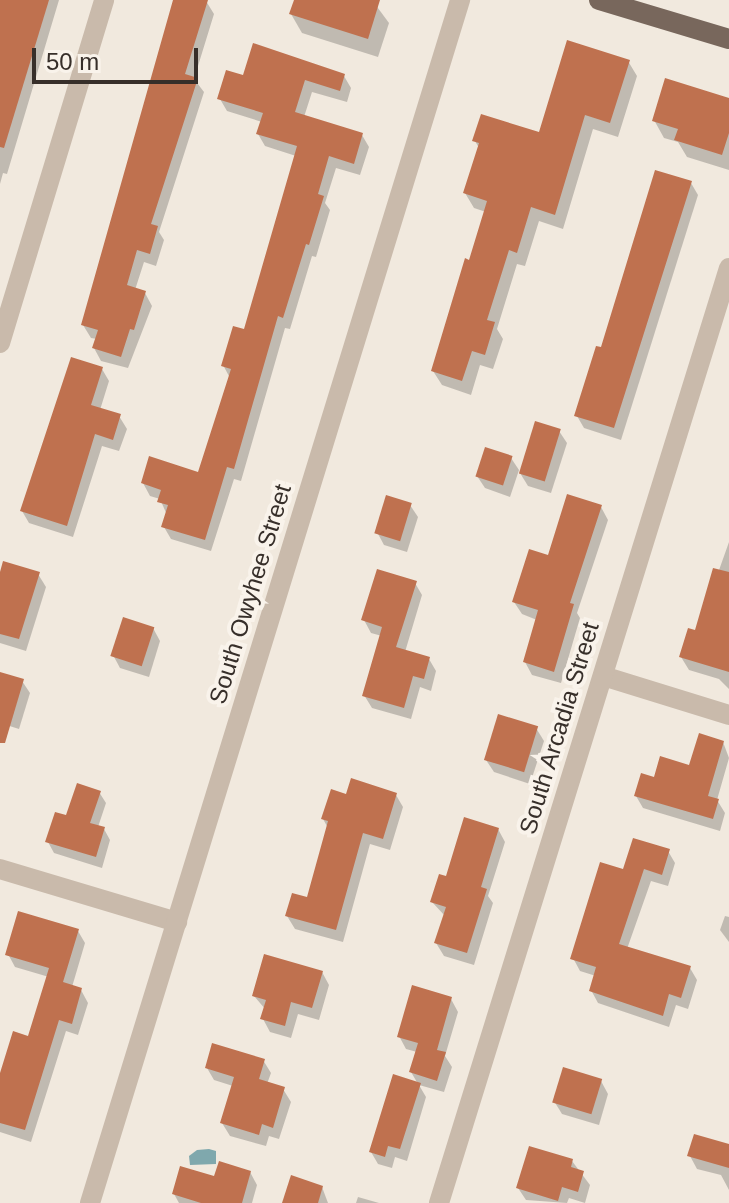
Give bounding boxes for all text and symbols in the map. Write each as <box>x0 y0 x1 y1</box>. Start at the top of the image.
scale bar <box>36 32 202 82</box>
text: 50 m <box>46 48 99 75</box>
street label: South Owyhee Street <box>203 481 297 707</box>
street label: South Arcadia Street <box>513 618 605 838</box>

